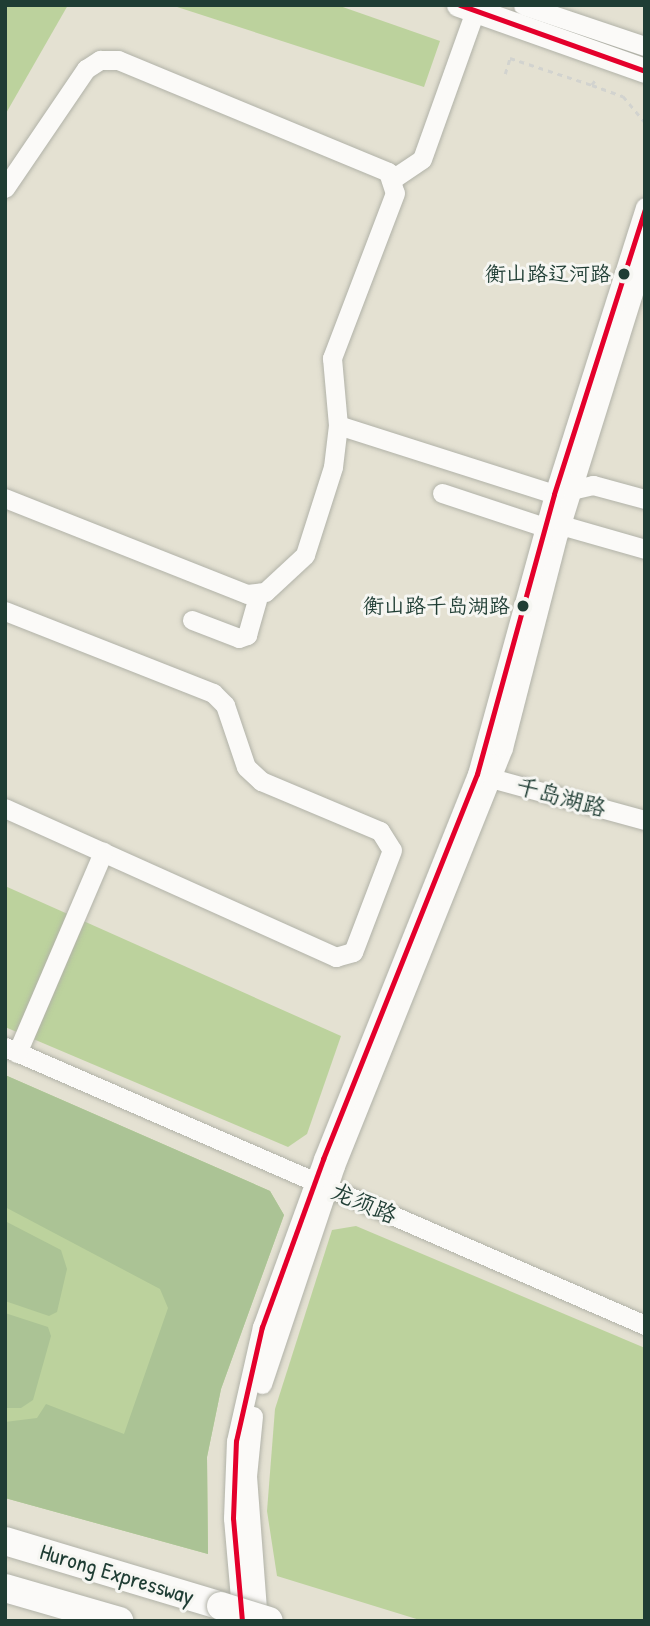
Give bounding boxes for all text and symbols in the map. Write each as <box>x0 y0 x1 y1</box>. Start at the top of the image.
place label: 衡山路辽河路 <box>485 261 611 287</box>
marker: 衡山路辽河路 <box>617 267 631 281</box>
place label: 衡山路千岛湖路 <box>363 593 510 619</box>
marker: 衡山路千岛湖路 <box>516 599 530 613</box>
street label: 千岛湖路 <box>513 772 609 822</box>
street label: 龙须路 <box>327 1177 401 1229</box>
street label: Hurong Expressway <box>37 1537 197 1611</box>

